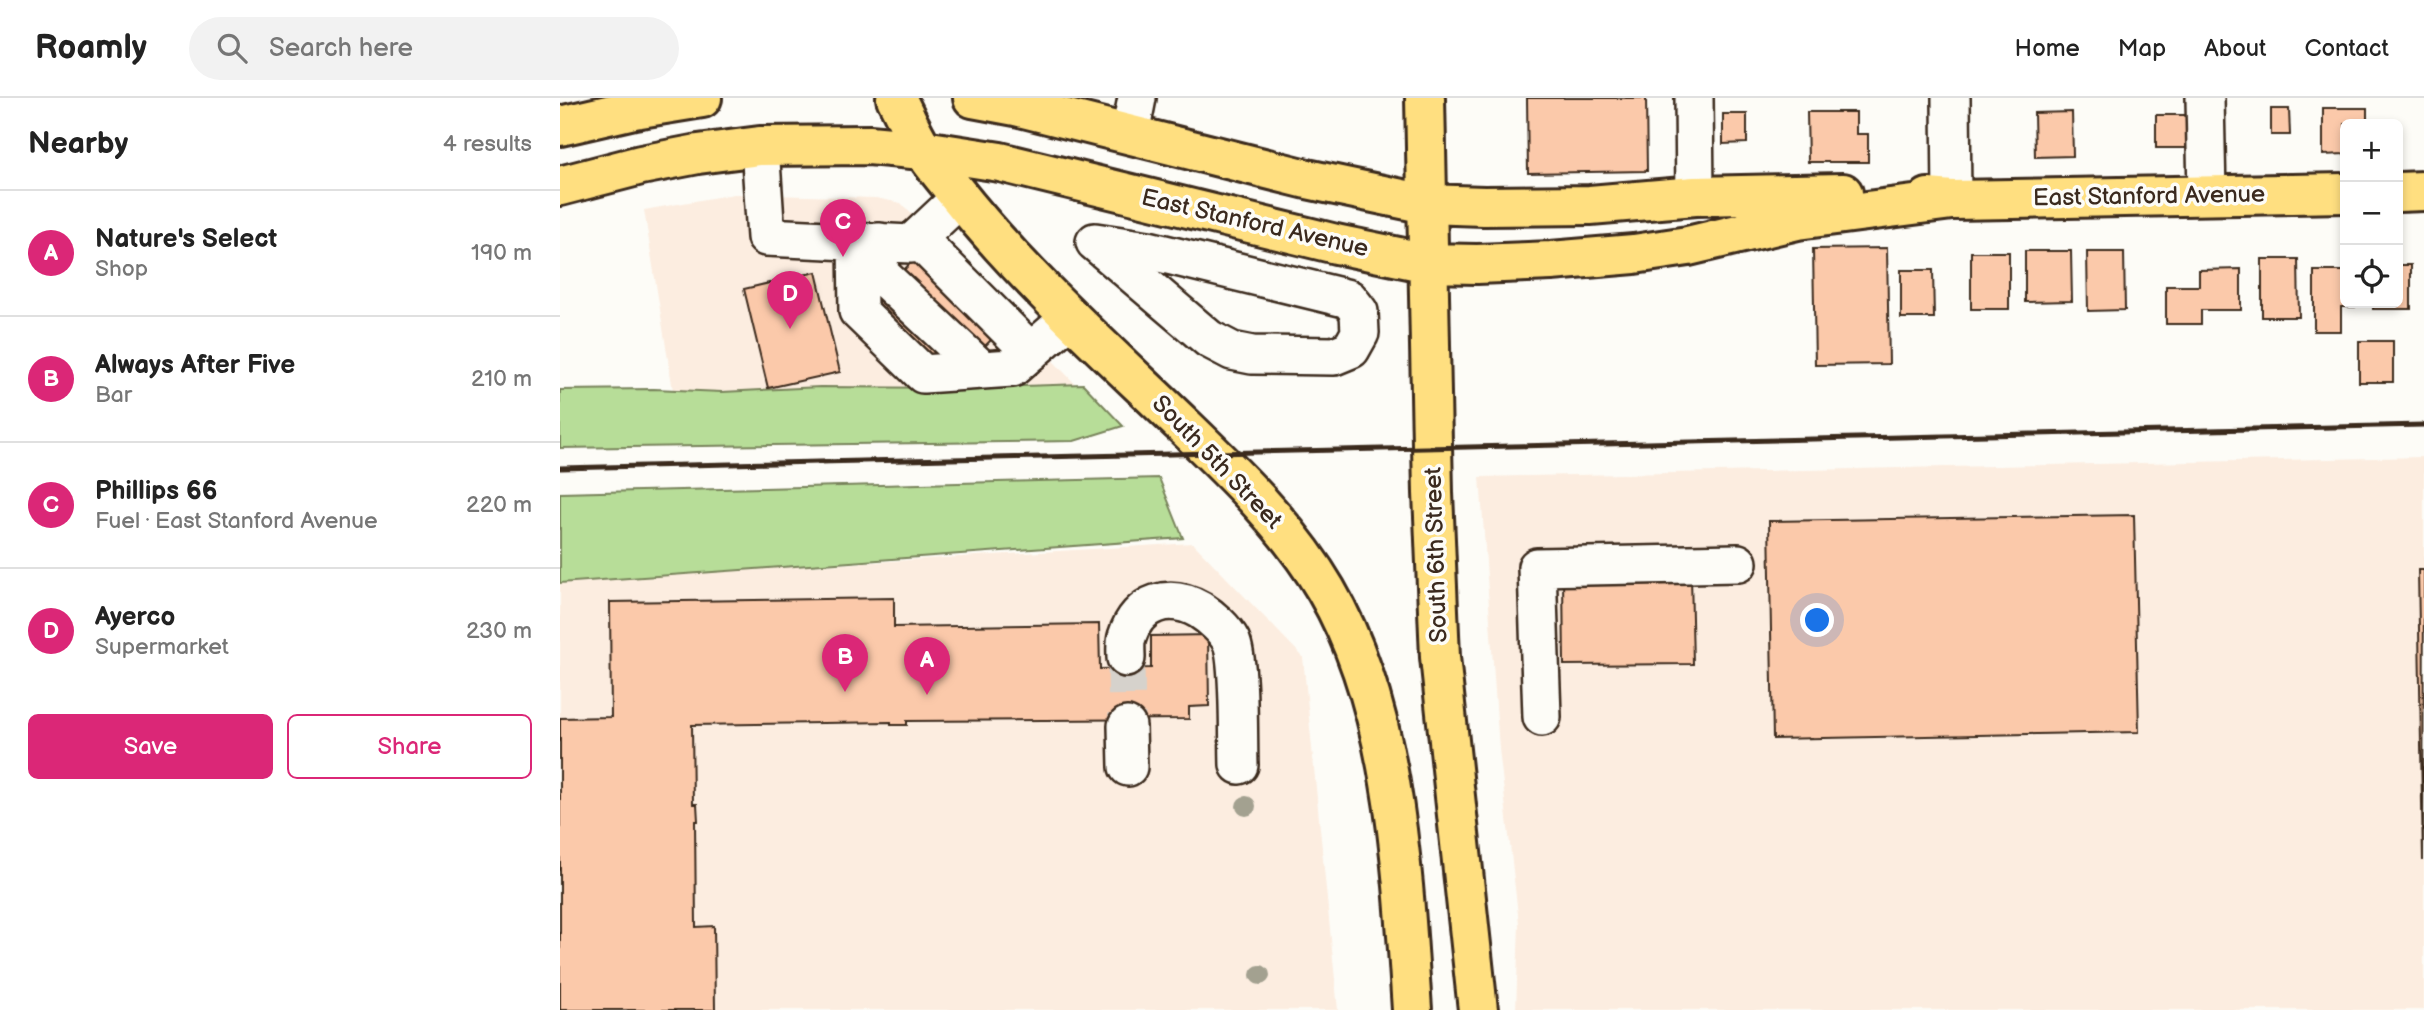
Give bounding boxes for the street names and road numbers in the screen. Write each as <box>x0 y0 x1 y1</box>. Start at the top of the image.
street label: East Stanford Avenue <box>2033 179 2265 213</box>
street label: East Stanford Avenue <box>1139 183 1371 263</box>
street label: South 5th Street <box>1146 389 1289 535</box>
street label: South 6th Street <box>1418 466 1454 643</box>

